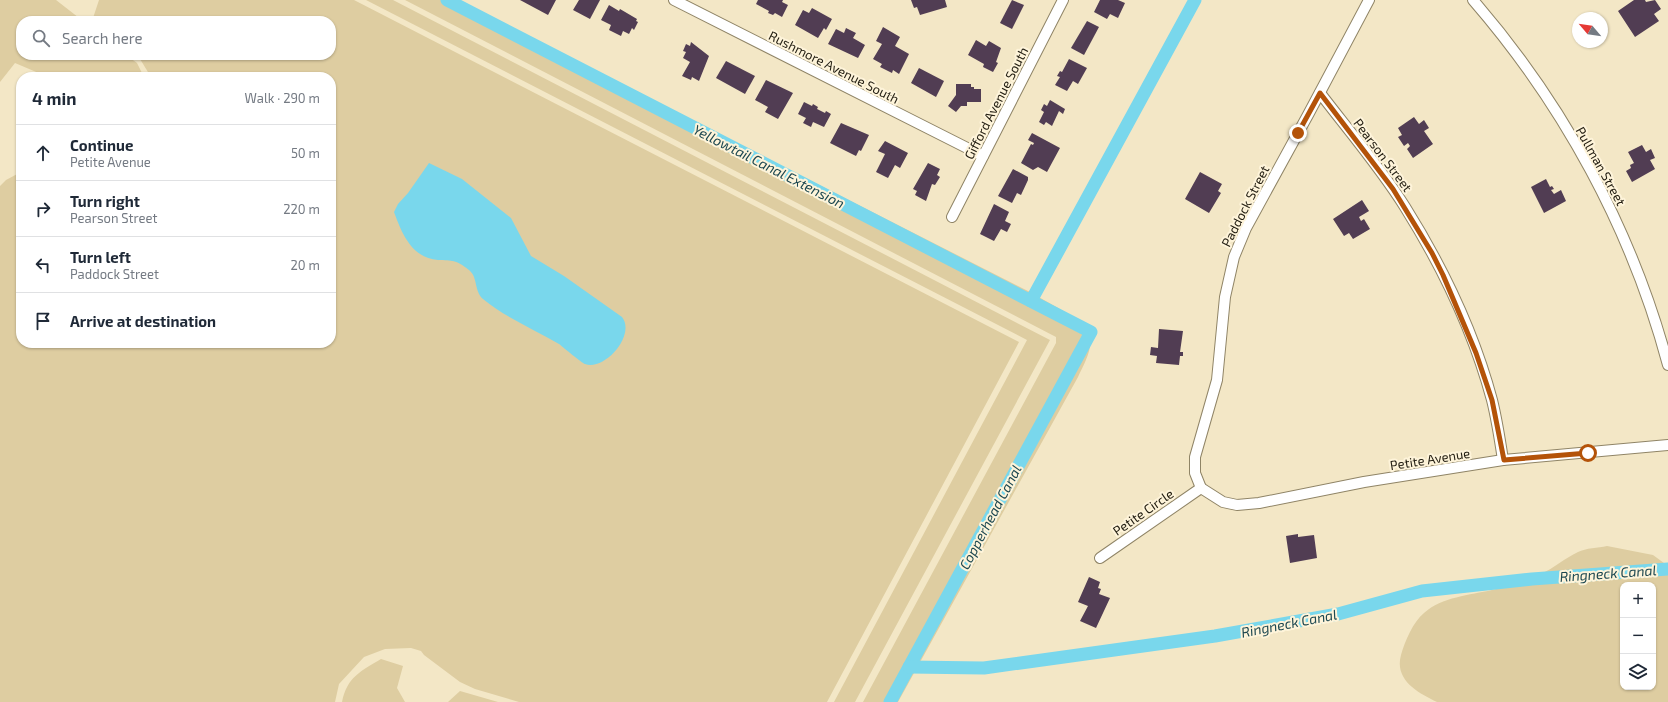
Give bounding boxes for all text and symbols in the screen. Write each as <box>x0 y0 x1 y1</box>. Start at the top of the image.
north arrow <box>1572 12 1608 48</box>
search box <box>16 16 336 60</box>
icon: search <box>30 27 52 49</box>
street label: Rushmore Avenue South <box>766 27 902 107</box>
text: Search here <box>62 29 143 47</box>
street label: Gifford Avenue South <box>961 44 1031 162</box>
text: 4 min <box>32 88 76 108</box>
text: Walk · 290 m <box>245 90 320 106</box>
street label: Pearson Street <box>1350 115 1416 195</box>
water label: Yellowtail Canal Extension <box>691 120 847 212</box>
route end <box>1289 124 1307 142</box>
street label: Pullman Street <box>1573 124 1629 208</box>
text: Continue <box>70 136 133 154</box>
icon: ahead <box>32 142 54 164</box>
text: 50 m <box>291 145 320 161</box>
text: Petite Avenue <box>70 154 151 170</box>
street label: Paddock Street <box>1218 163 1272 249</box>
text: Turn right <box>70 192 140 210</box>
icon: right <box>32 198 54 220</box>
text: 220 m <box>283 201 320 217</box>
text: Pearson Street <box>70 210 158 226</box>
text: Turn left <box>70 248 131 266</box>
icon: left <box>32 254 54 276</box>
text: 20 m <box>291 257 320 273</box>
text: Paddock Street <box>70 266 159 282</box>
icon: arrive <box>32 310 54 332</box>
text: Arrive at destination <box>70 312 216 330</box>
route start <box>1579 444 1597 462</box>
street label: Petite Avenue <box>1389 445 1471 473</box>
water label: Copperhead Canal <box>955 462 1025 572</box>
street label: Petite Circle <box>1110 485 1176 539</box>
water label: Ringneck Canal <box>1559 561 1657 585</box>
map controls <box>1620 582 1656 690</box>
button: + <box>1620 582 1656 618</box>
water label: Ringneck Canal <box>1240 605 1338 641</box>
button: − <box>1620 618 1656 654</box>
button: layers <box>1620 654 1656 690</box>

